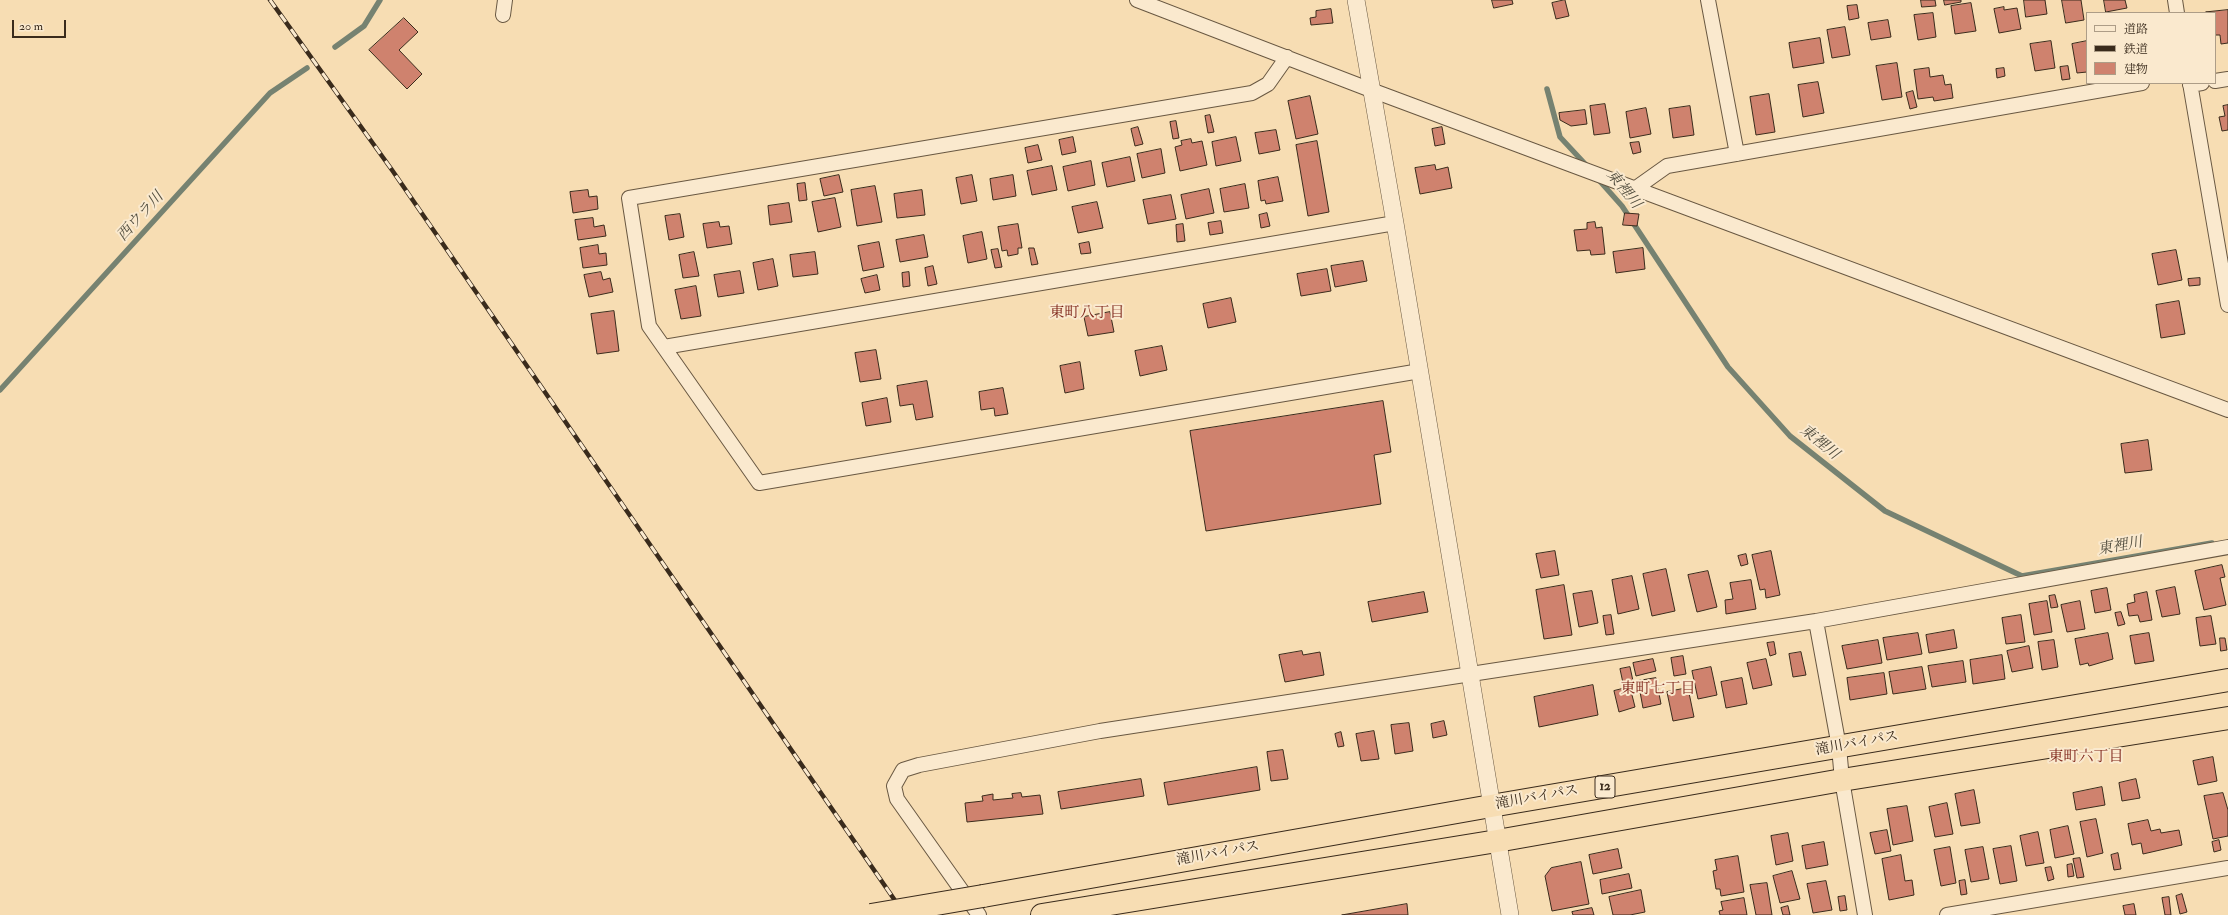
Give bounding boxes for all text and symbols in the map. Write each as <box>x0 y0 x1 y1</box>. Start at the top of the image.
scale bar <box>14 12 68 38</box>
legend <box>2086 12 2216 84</box>
text: 20 m <box>19 19 43 34</box>
text: 道路 <box>2124 22 2148 37</box>
text: 鉄道 <box>2124 42 2148 57</box>
text: 建物 <box>2124 62 2148 77</box>
water label: 東裡川 <box>1602 167 1644 213</box>
water label: 西ウラ川 <box>114 189 168 245</box>
district label: 東町八丁目 <box>1050 305 1124 323</box>
water label: 東裡川 <box>1796 422 1842 464</box>
water label: 東裡川 <box>2096 534 2144 560</box>
district label: 東町七丁目 <box>1621 681 1695 699</box>
street label: 滝川バイパス <box>1814 728 1900 760</box>
district label: 東町六丁目 <box>2049 749 2123 767</box>
road number: 12 <box>1595 776 1615 798</box>
street label: 滝川バイパス <box>1494 782 1580 814</box>
street label: 滝川バイパス <box>1175 838 1261 870</box>

